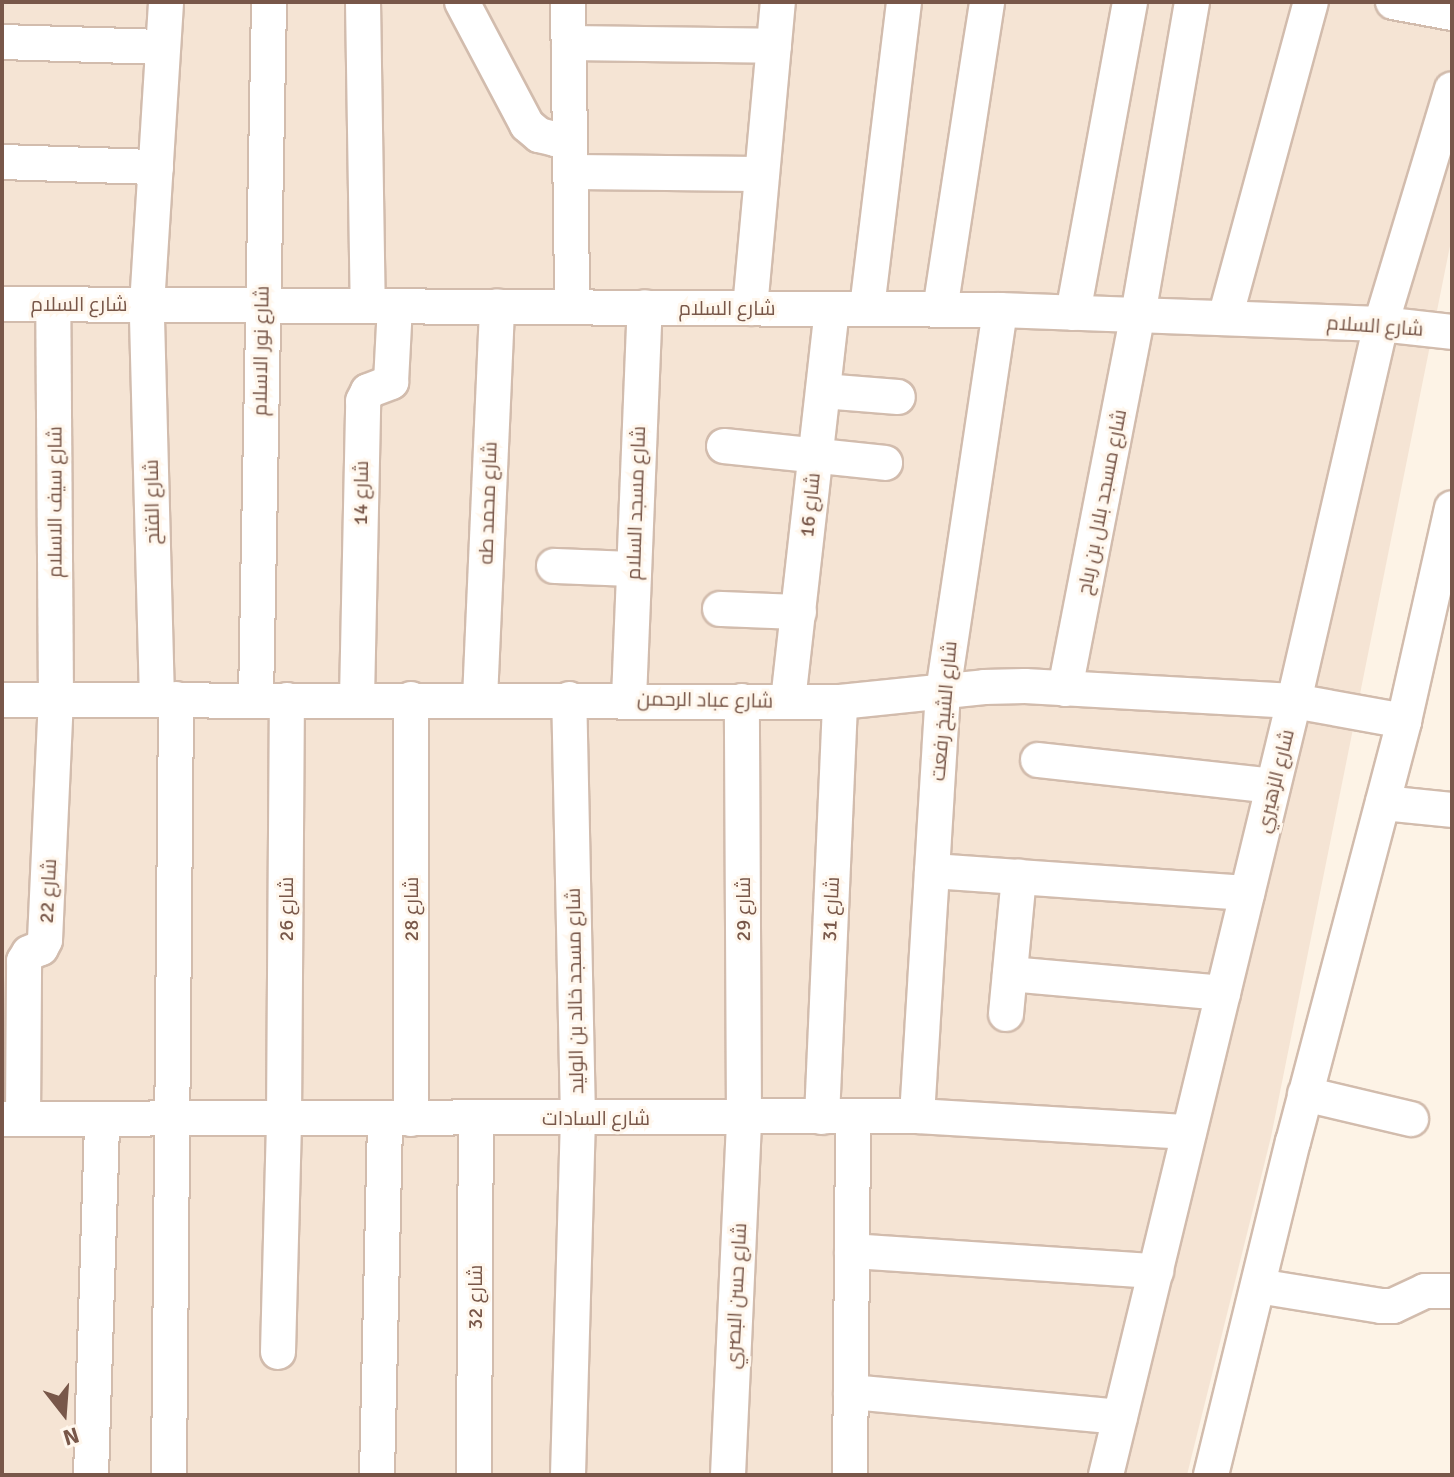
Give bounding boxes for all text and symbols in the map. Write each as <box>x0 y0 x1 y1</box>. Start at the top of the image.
street label: شارع نور الاسلام <box>248 286 274 416</box>
street label: شارع السلام <box>30 292 128 316</box>
street label: شارع السلام <box>678 296 776 320</box>
street label: شارع السلام <box>1326 311 1424 341</box>
street label: شارع مسجد بلال بن رباح <box>1072 407 1132 597</box>
street label: شارع مسجد السلام <box>621 425 651 581</box>
street label: شارع سيف الاسلام <box>43 426 67 578</box>
street label: شارع محمد طه <box>474 441 502 565</box>
street label: شارع الفتح <box>139 459 165 545</box>
street label: شارع 14 <box>348 460 374 526</box>
street label: شارع 16 <box>795 472 825 538</box>
street label: شارع الشيخ رفعت <box>926 640 962 782</box>
street label: شارع عباد الرحمن <box>637 687 773 713</box>
street label: شارع الزهيري <box>1251 727 1299 835</box>
street label: شارع 22 <box>34 858 62 924</box>
street label: شارع 31 <box>817 876 845 942</box>
street label: شارع 26 <box>274 877 298 941</box>
street label: شارع 28 <box>399 877 423 941</box>
street label: شارع 29 <box>731 877 755 941</box>
street label: شارع مسجد خالد بن الوليد <box>561 888 589 1094</box>
street label: شارع السادات <box>542 1106 650 1130</box>
street label: شارع حسن البصري <box>720 1222 752 1370</box>
street label: شارع 32 <box>463 1265 487 1329</box>
north arrow <box>24 1373 104 1453</box>
text: N <box>60 1421 82 1452</box>

